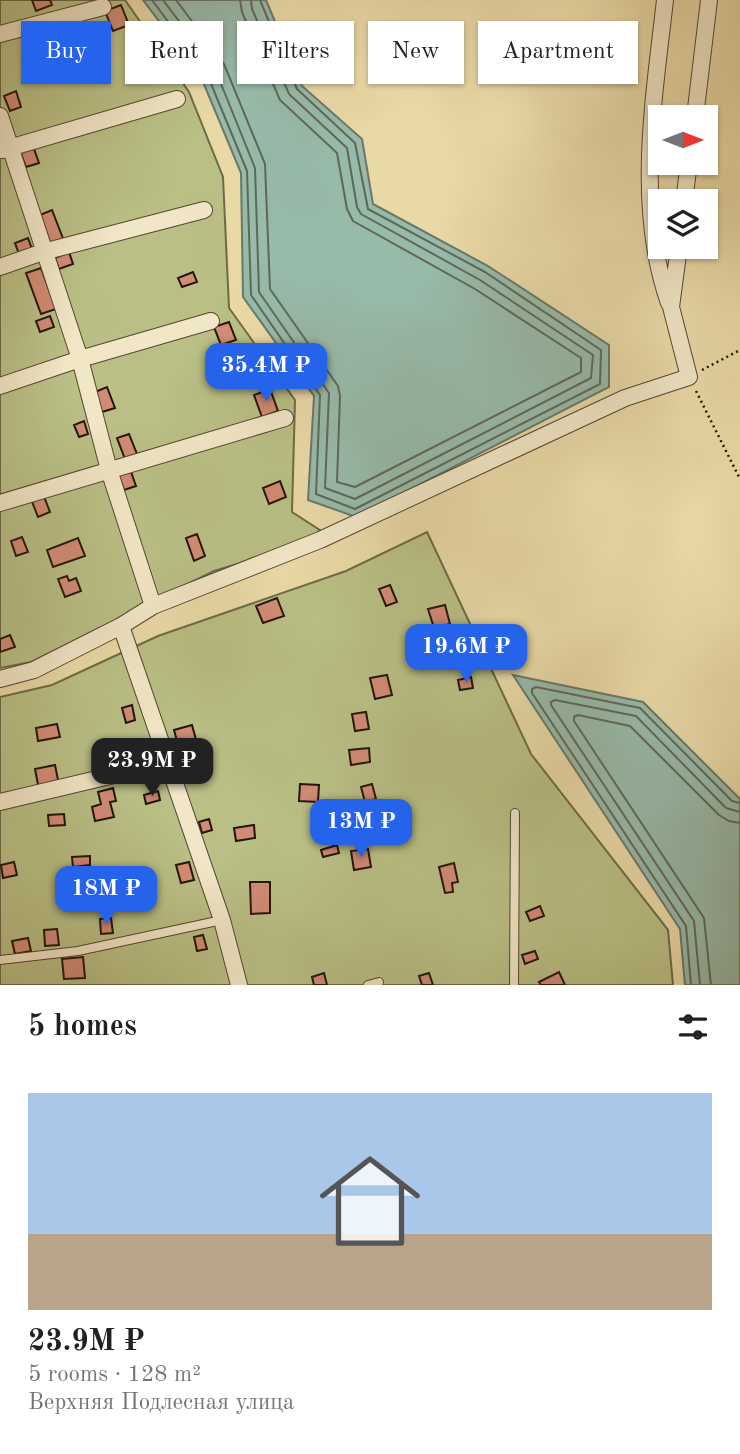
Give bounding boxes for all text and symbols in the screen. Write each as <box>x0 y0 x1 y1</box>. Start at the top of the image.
chip: Buy <box>21 21 111 84</box>
chip: Rent <box>125 21 223 84</box>
chip: Filters <box>237 21 354 84</box>
chip: New <box>368 21 464 84</box>
chip: Apartment <box>478 21 638 84</box>
north arrow <box>648 105 718 175</box>
map controls <box>648 105 718 259</box>
button: layers <box>648 189 718 259</box>
pin: 35.4M ₽ <box>201 344 331 403</box>
text: 35.4M ₽ <box>221 354 311 377</box>
pin: 19.6M ₽ <box>401 624 531 684</box>
text: 19.6M ₽ <box>421 635 511 658</box>
pin: 23.9M ₽ <box>87 738 217 798</box>
text: 23.9M ₽ <box>107 749 197 772</box>
pin: 13M ₽ <box>312 800 410 859</box>
text: 13M ₽ <box>326 810 396 833</box>
pin: 18M ₽ <box>57 866 155 926</box>
text: 18M ₽ <box>71 877 141 900</box>
icon: filters <box>674 1008 712 1046</box>
text: 5 homes <box>28 1012 137 1042</box>
icon: home <box>307 1138 433 1264</box>
text: 23.9M ₽ <box>28 1327 145 1357</box>
text: 5 rooms · 128 m² <box>28 1363 201 1386</box>
text: Верхняя Подлесная улица <box>28 1391 294 1414</box>

